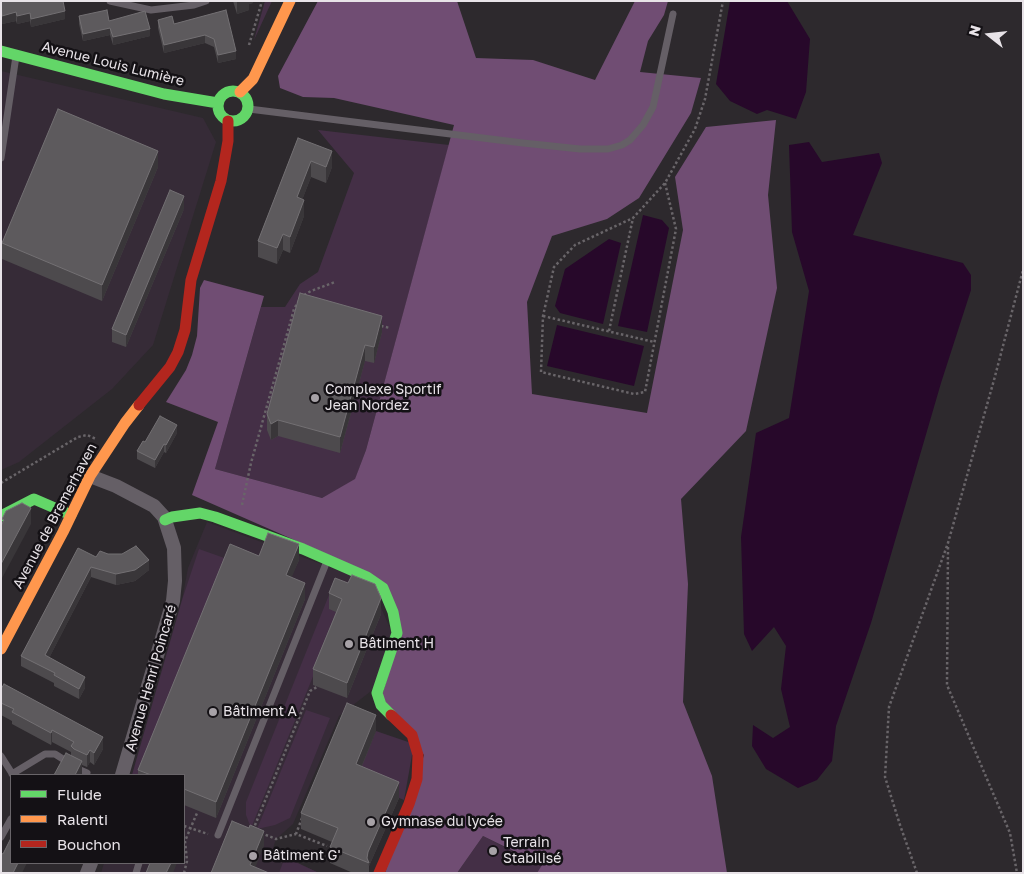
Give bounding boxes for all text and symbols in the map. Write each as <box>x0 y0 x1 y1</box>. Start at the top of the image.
north arrow <box>964 10 1014 60</box>
text: N <box>964 23 984 38</box>
street label: Avenue Louis Lumière <box>40 38 186 90</box>
place label: Complexe Sportif Jean Nordez <box>325 382 441 414</box>
marker: Complexe Sportif Jean Nordez <box>309 392 321 404</box>
street label: Avenue de Bremerhaven <box>9 440 101 592</box>
street label: Avenue Henri Poincaré <box>122 603 180 753</box>
place label: Bâtiment H <box>359 636 434 652</box>
marker: Bâtiment H <box>343 638 355 650</box>
place label: Bâtiment A <box>223 704 297 720</box>
marker: Bâtiment A <box>207 706 219 718</box>
legend <box>10 774 185 864</box>
text: Fluide <box>57 785 102 803</box>
text: Ralenti <box>57 810 108 828</box>
place label: Gymnase du lycée <box>381 814 503 830</box>
marker: Gymnase du lycée <box>365 816 377 828</box>
text: Bouchon <box>57 835 121 853</box>
place label: Terrain Stabilisé <box>503 835 561 868</box>
marker: Terrain Stabilisé <box>487 845 499 857</box>
place label: Bâtiment G' <box>263 848 341 864</box>
marker: Bâtiment G' <box>247 850 259 862</box>

